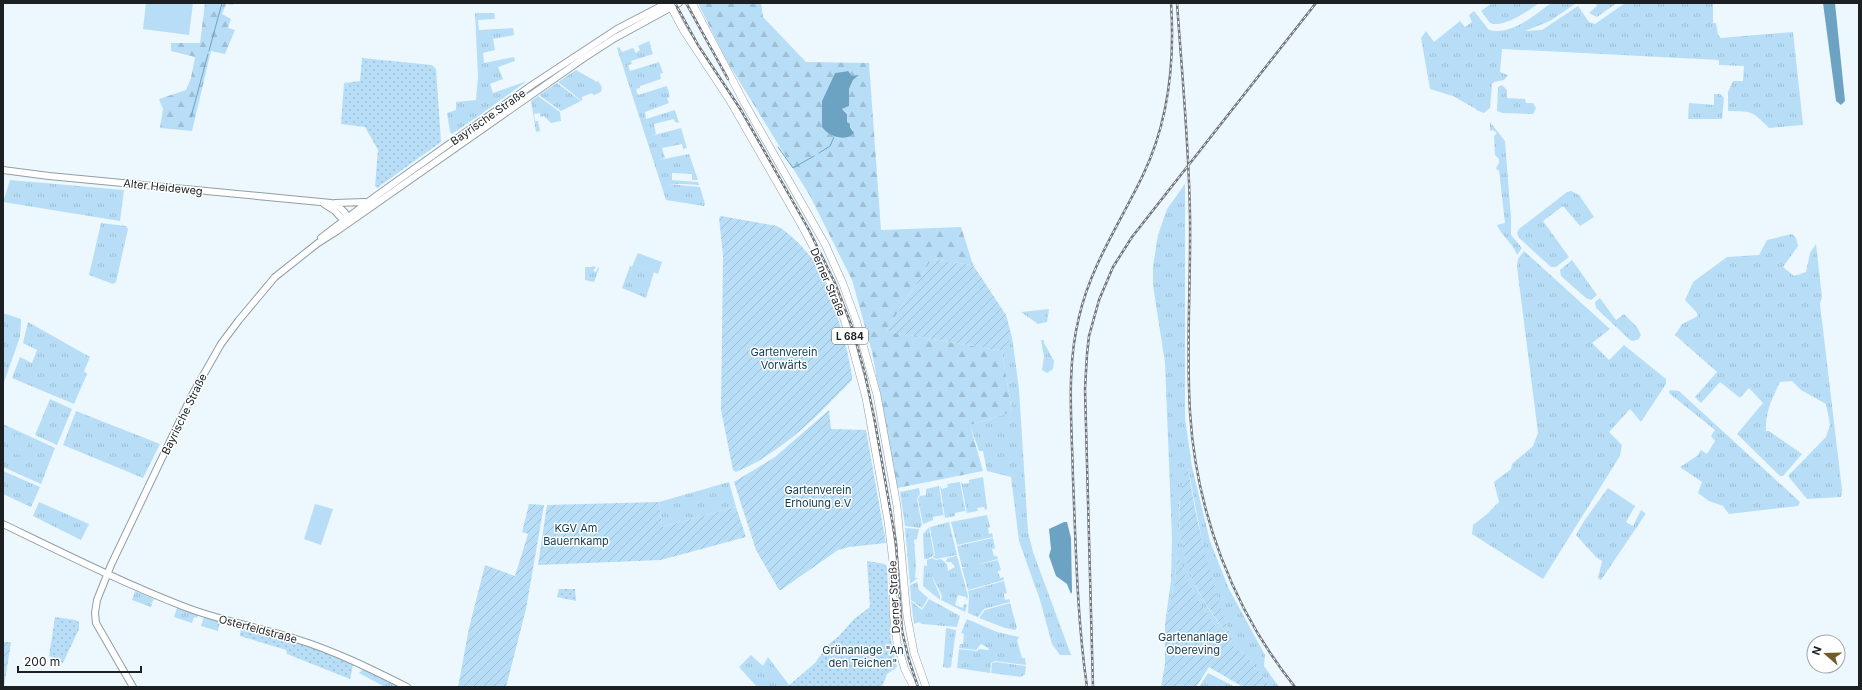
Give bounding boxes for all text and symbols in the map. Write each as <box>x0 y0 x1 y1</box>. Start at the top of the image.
street label: Bayrische Straße <box>448 86 528 148</box>
street label: Alter Heideweg <box>123 176 203 198</box>
street label: Derner Straße <box>807 246 849 318</box>
road number: L 684 <box>832 328 868 344</box>
park label: Gartenverein Vorwärts <box>751 345 817 372</box>
street label: Bayrische Straße <box>158 371 210 457</box>
park label: Gartenverein Erholung e.V <box>785 483 852 510</box>
park label: KGV Am Bauernkamp <box>543 521 609 548</box>
street label: Derner Straße <box>885 560 903 634</box>
street label: Osterfeldstraße <box>217 612 299 646</box>
park label: Gartenanlage Obereving <box>1158 630 1228 657</box>
north arrow <box>1806 634 1846 674</box>
park label: Grünanlage "An den Teichen" <box>822 643 904 670</box>
text: N <box>1809 644 1825 657</box>
scale bar <box>18 648 141 674</box>
text: 200 m <box>24 654 60 669</box>

